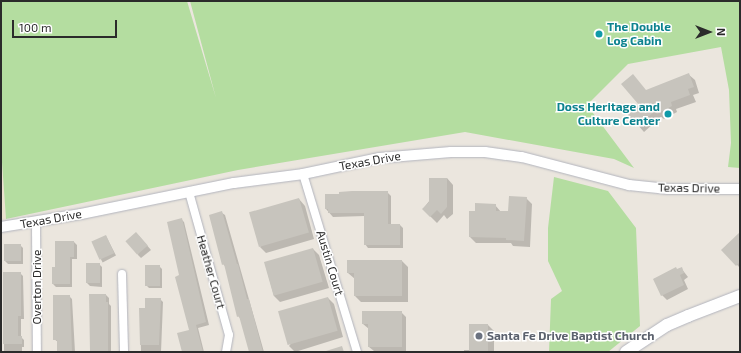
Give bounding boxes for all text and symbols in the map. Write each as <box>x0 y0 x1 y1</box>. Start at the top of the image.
scale bar <box>14 12 119 38</box>
north arrow <box>689 12 729 52</box>
text: 100 m <box>19 20 51 34</box>
place label: The Double Log Cabin <box>607 20 671 48</box>
text: N <box>715 28 728 36</box>
marker: The Double Log Cabin <box>594 29 604 39</box>
place label: Doss Heritage and Culture Center <box>557 100 660 128</box>
marker: Doss Heritage and Culture Center <box>663 109 673 119</box>
street label: Texas Drive <box>338 149 402 173</box>
street label: Texas Drive <box>658 180 720 196</box>
street label: Texas Drive <box>19 207 83 231</box>
street label: Austin Court <box>313 229 347 297</box>
street label: Heather Court <box>194 233 228 311</box>
street label: Overton Drive <box>30 249 44 325</box>
place label: Santa Fe Drive Baptist Church <box>487 329 655 343</box>
marker: Santa Fe Drive Baptist Church <box>474 331 484 341</box>

